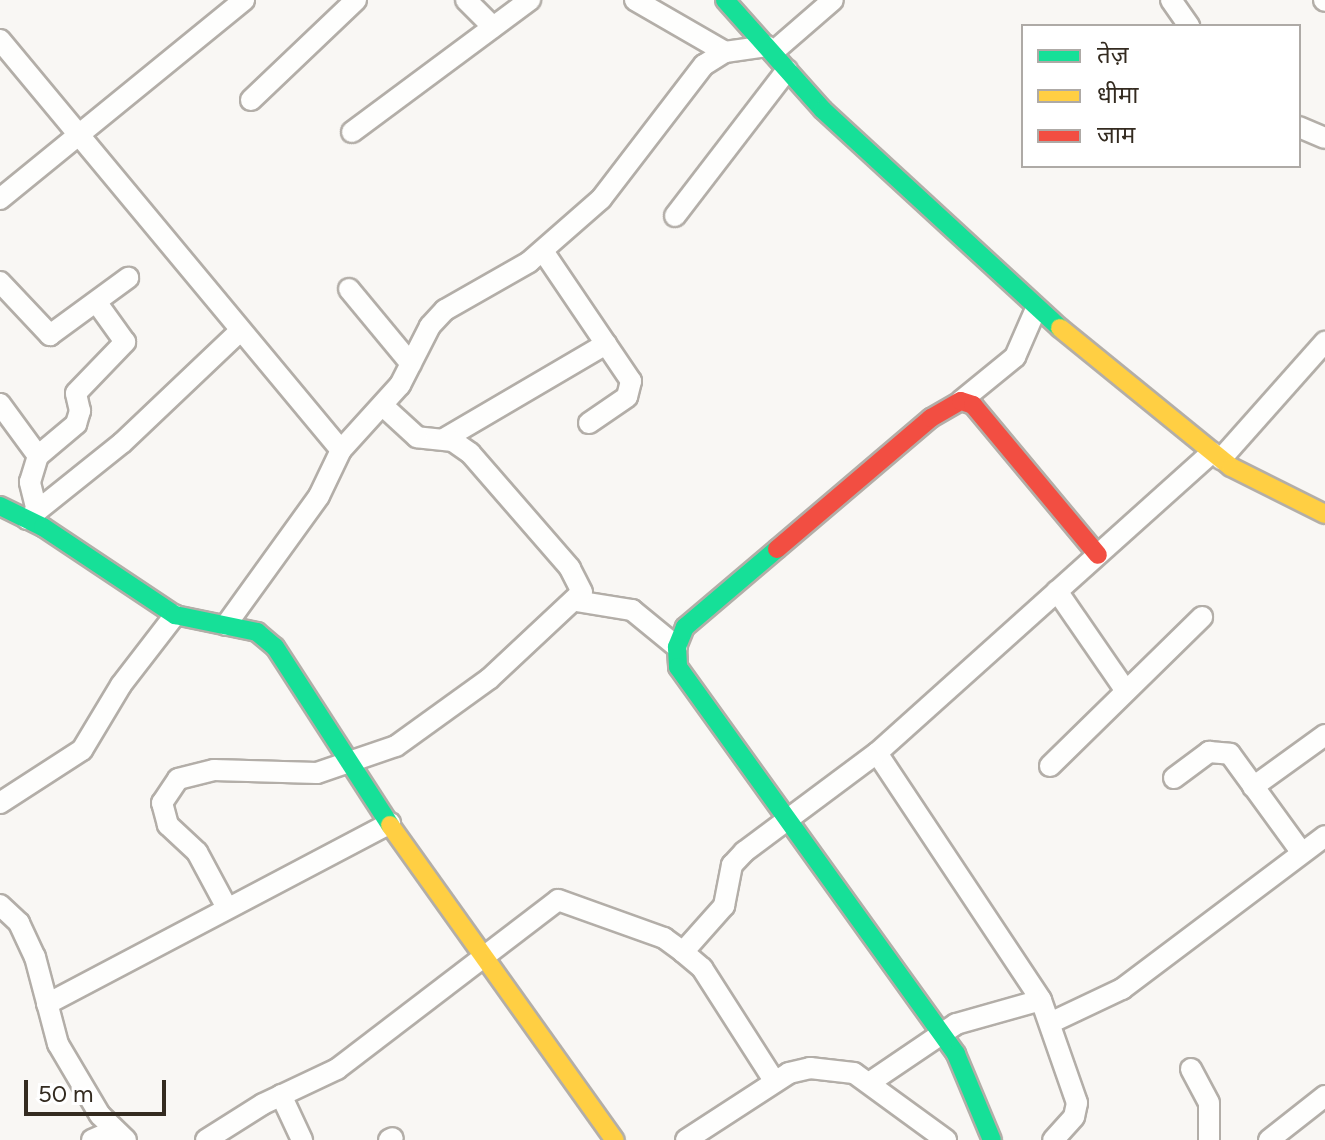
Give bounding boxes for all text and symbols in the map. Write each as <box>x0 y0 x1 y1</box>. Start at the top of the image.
legend <box>1021 24 1301 168</box>
text: तेज़ <box>1097 40 1129 69</box>
text: धीमा <box>1097 80 1139 109</box>
text: जाम <box>1097 120 1135 149</box>
scale bar <box>28 1064 170 1114</box>
text: 50 m <box>38 1079 94 1108</box>

